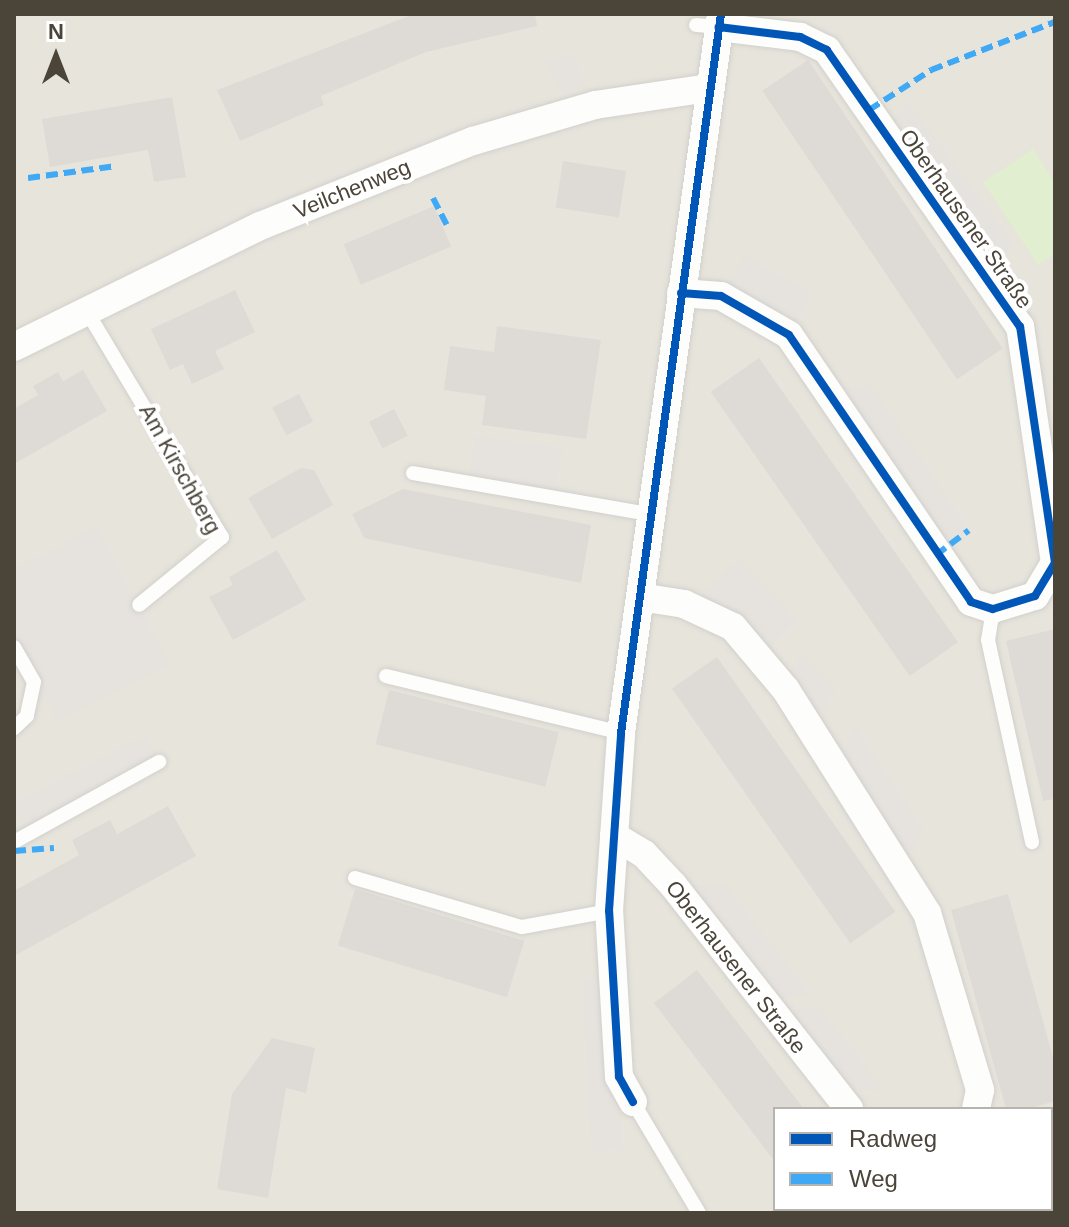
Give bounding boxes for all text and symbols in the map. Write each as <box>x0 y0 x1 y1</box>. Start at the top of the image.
north arrow <box>16 16 96 96</box>
text: N <box>48 19 64 44</box>
street label: Oberhausener Straße <box>894 124 1038 314</box>
street label: Veilchenweg <box>290 154 414 224</box>
street label: Am Kirschberg <box>133 400 227 538</box>
street label: Oberhausener Straße <box>660 875 812 1059</box>
legend <box>773 1107 1053 1211</box>
text: Radweg <box>849 1125 937 1152</box>
text: Weg <box>849 1165 898 1192</box>

